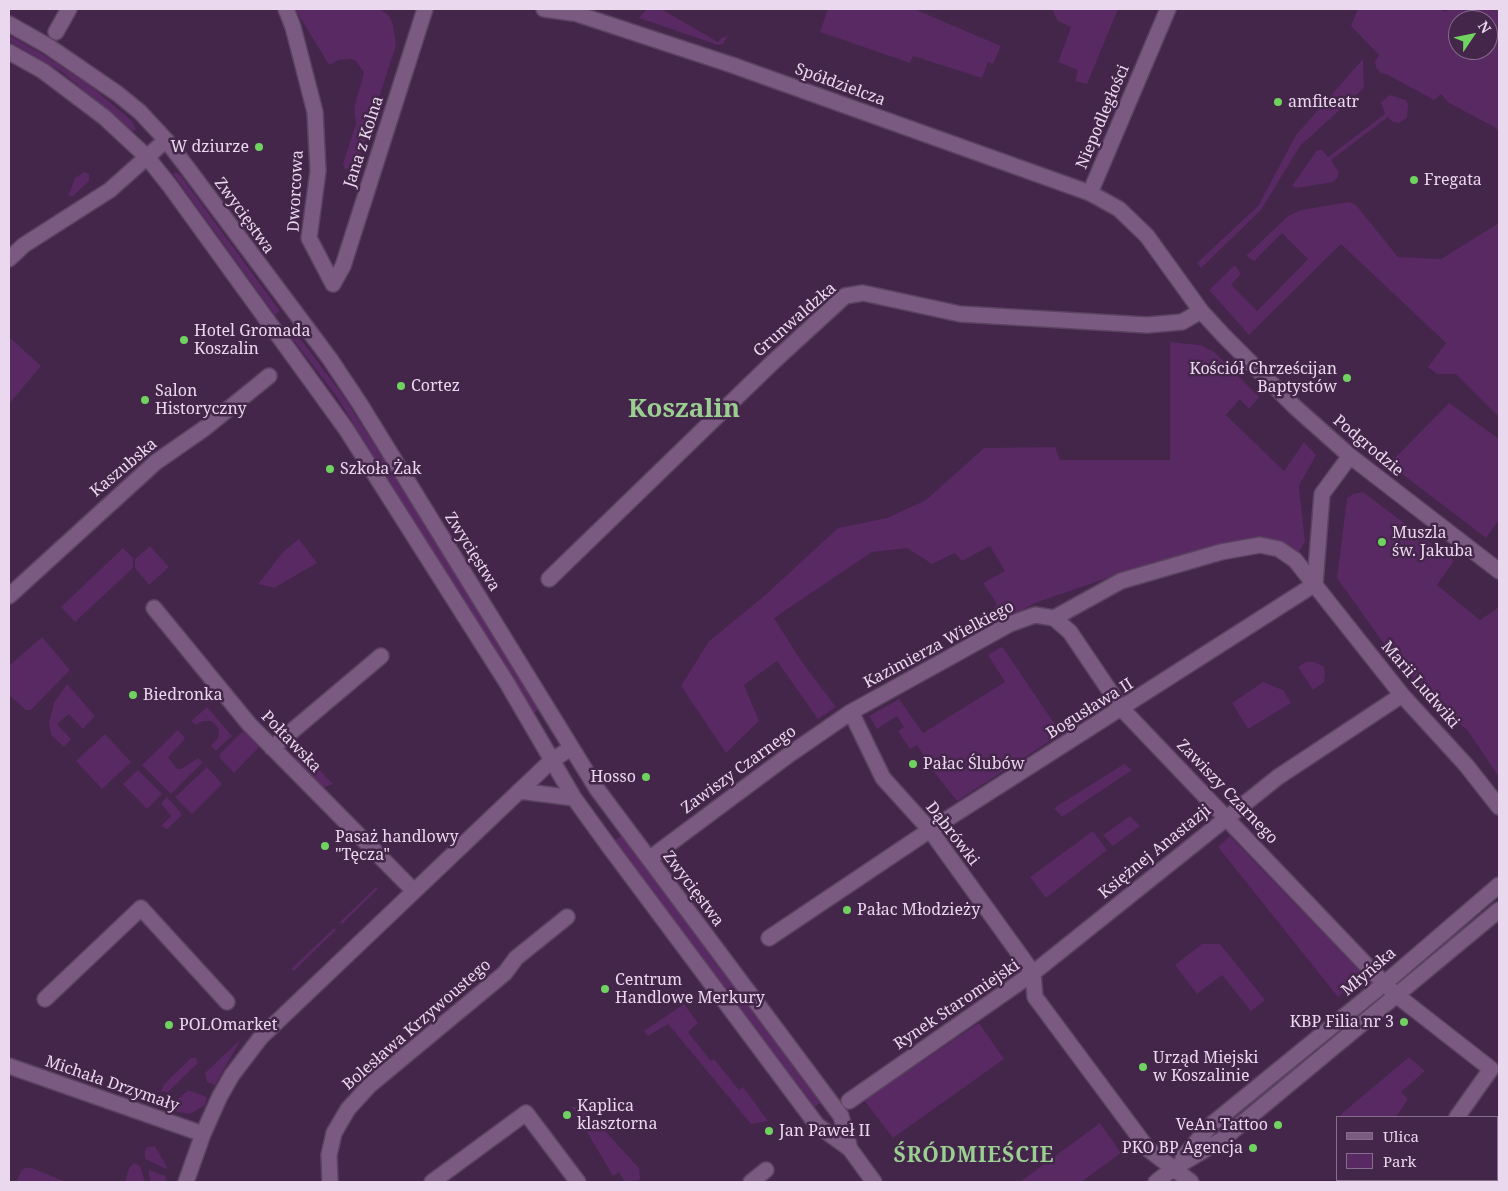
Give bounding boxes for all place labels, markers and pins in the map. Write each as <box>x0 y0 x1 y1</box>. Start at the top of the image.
place label: amfiteatr <box>1288 92 1359 112</box>
marker: amfiteatr <box>1272 96 1284 108</box>
place label: W dziurze <box>171 137 249 157</box>
marker: W dziurze <box>253 141 265 153</box>
place label: Fregata <box>1424 170 1482 190</box>
marker: Fregata <box>1408 174 1420 186</box>
place label: Hotel Gromada Koszalin <box>194 321 310 359</box>
marker: Hotel Gromada Koszalin <box>178 334 190 346</box>
place label: Kościół Chrześcijan Baptystów <box>1190 359 1337 397</box>
marker: Kościół Chrześcijan Baptystów <box>1341 372 1353 384</box>
place label: Cortez <box>411 376 460 396</box>
marker: Cortez <box>395 380 407 392</box>
place label: Salon Historyczny <box>155 381 247 419</box>
marker: Salon Historyczny <box>139 394 151 406</box>
place label: Szkoła Żak <box>340 459 421 479</box>
marker: Szkoła Żak <box>324 463 336 475</box>
place label: Muszla św. Jakuba <box>1392 523 1473 561</box>
marker: Muszla św. Jakuba <box>1376 536 1388 548</box>
place label: Biedronka <box>143 685 222 705</box>
marker: Biedronka <box>127 689 139 701</box>
place label: Pałac Ślubów <box>923 754 1025 774</box>
marker: Pałac Ślubów <box>907 758 919 770</box>
place label: Hosso <box>590 767 636 787</box>
marker: Hosso <box>640 771 652 783</box>
place label: Pasaż handlowy "Tęcza" <box>335 827 459 865</box>
marker: Pasaż handlowy "Tęcza" <box>319 840 331 852</box>
place label: Pałac Młodzieży <box>857 900 980 920</box>
marker: Pałac Młodzieży <box>841 904 853 916</box>
place label: Centrum Handlowe Merkury <box>615 970 765 1008</box>
marker: Centrum Handlowe Merkury <box>599 983 611 995</box>
place label: KBP Filia nr 3 <box>1290 1012 1394 1032</box>
place label: POLOmarket <box>179 1015 277 1035</box>
marker: KBP Filia nr 3 <box>1398 1016 1410 1028</box>
marker: POLOmarket <box>163 1019 175 1031</box>
place label: Urząd Miejski w Koszalinie <box>1153 1048 1258 1086</box>
marker: Urząd Miejski w Koszalinie <box>1137 1061 1149 1073</box>
place label: Kaplica klasztorna <box>577 1096 657 1134</box>
marker: Kaplica klasztorna <box>561 1109 573 1121</box>
place label: VeAn Tattoo <box>1176 1115 1268 1135</box>
marker: VeAn Tattoo <box>1272 1119 1284 1131</box>
place label: Jan Paweł II <box>779 1121 870 1141</box>
marker: Jan Paweł II <box>763 1125 775 1137</box>
place label: PKO BP Agencja <box>1122 1138 1243 1158</box>
marker: PKO BP Agencja <box>1247 1142 1259 1154</box>

